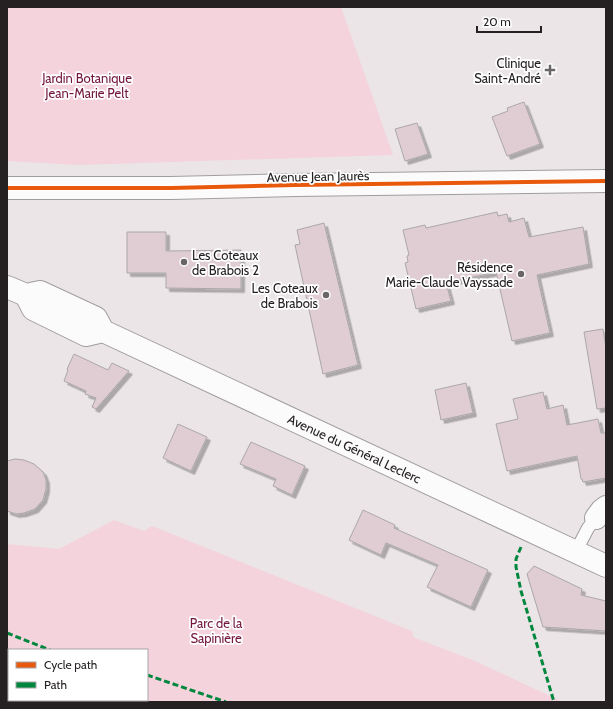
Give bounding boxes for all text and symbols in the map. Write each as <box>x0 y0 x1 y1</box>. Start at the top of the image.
scale bar <box>477 8 541 34</box>
text: 20 m <box>483 14 511 29</box>
place label: Clinique Saint-André <box>474 55 541 86</box>
marker: Clinique Saint-André <box>544 64 556 76</box>
park label: Jardin Botanique Jean-Marie Pelt <box>41 70 132 101</box>
street label: Avenue Jean Jaurès <box>267 167 370 185</box>
place label: Les Coteaux de Brabois 2 <box>192 247 259 278</box>
marker: Les Coteaux de Brabois 2 <box>179 257 189 267</box>
place label: Résidence Marie-Claude Vayssade <box>386 259 513 290</box>
marker: Résidence Marie-Claude Vayssade <box>516 269 526 279</box>
place label: Les Coteaux de Brabois <box>252 280 319 311</box>
marker: Les Coteaux de Brabois <box>321 290 331 300</box>
street label: Avenue du Général Leclerc <box>285 411 424 487</box>
park label: Parc de la Sapinière <box>190 615 243 646</box>
legend <box>8 649 148 701</box>
text: Cycle path <box>44 657 97 672</box>
text: Path <box>44 677 67 692</box>

